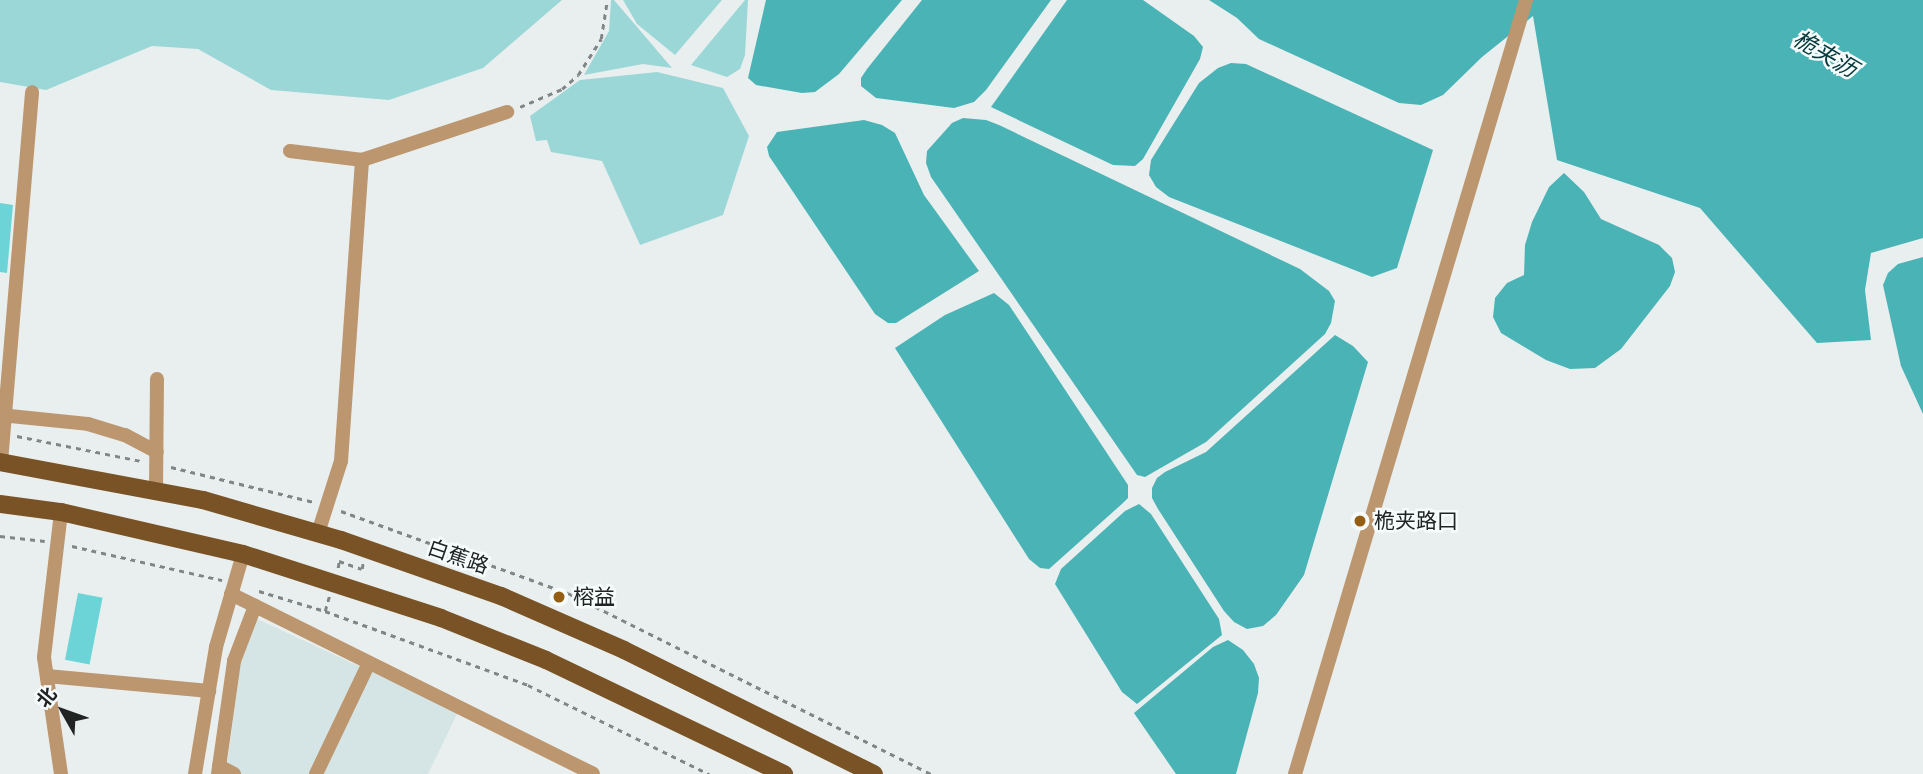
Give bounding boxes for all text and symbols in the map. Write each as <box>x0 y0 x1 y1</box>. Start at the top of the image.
water label: 桅夹沥 <box>1788 25 1862 83</box>
place label: 桅夹路口 <box>1374 508 1458 534</box>
marker: 桅夹路口 <box>1352 513 1368 529</box>
street label: 白蕉路 <box>424 535 492 579</box>
place label: 榕益 <box>573 584 615 610</box>
marker: 榕益 <box>551 589 567 605</box>
north arrow <box>28 676 98 746</box>
text: 北 <box>32 683 61 712</box>

